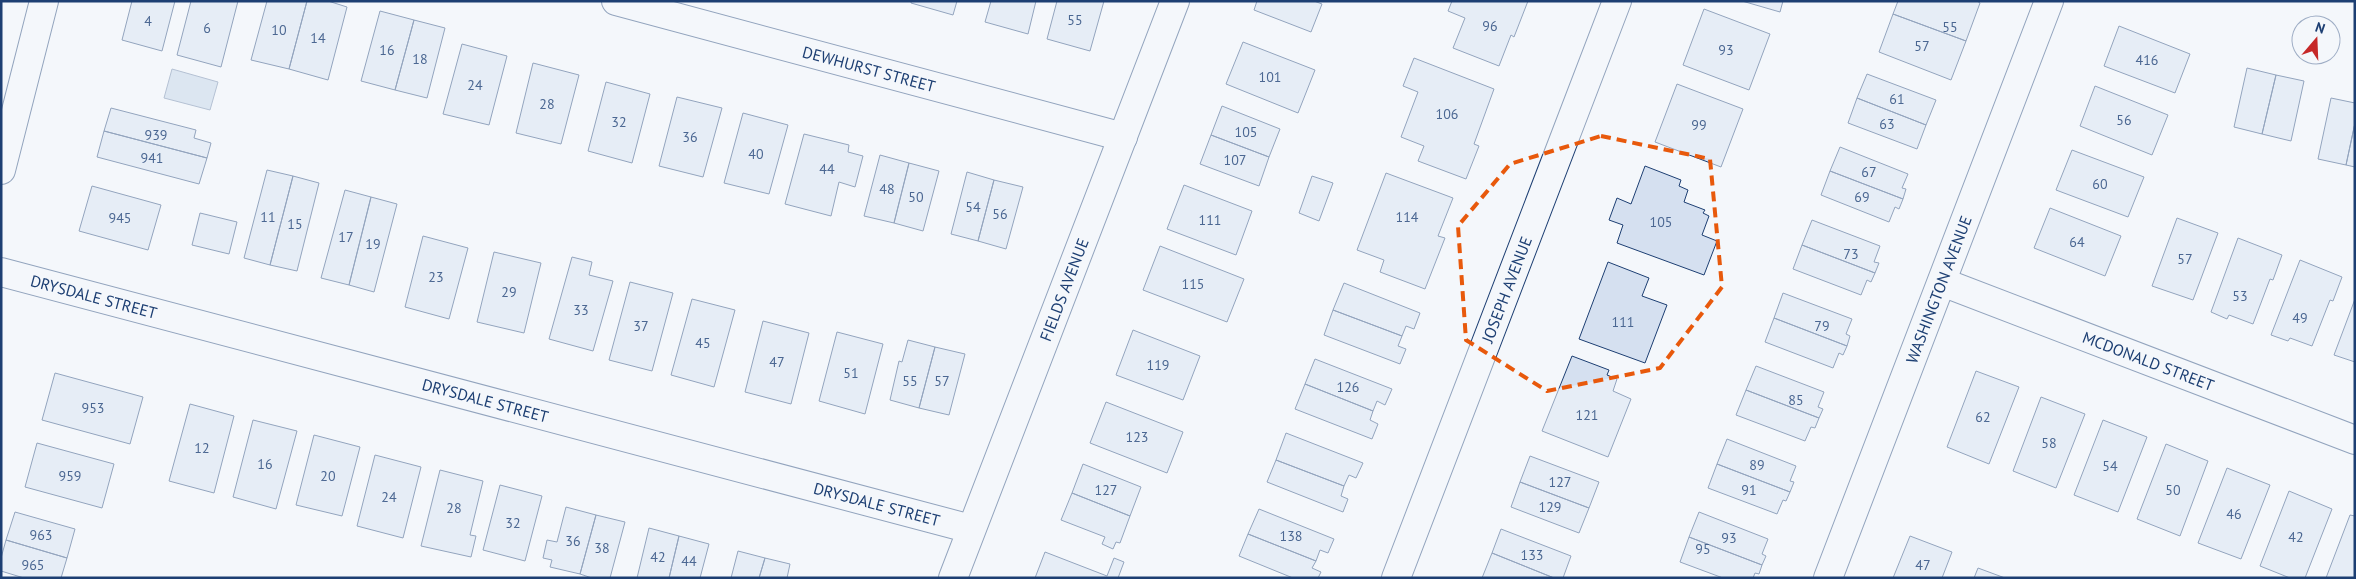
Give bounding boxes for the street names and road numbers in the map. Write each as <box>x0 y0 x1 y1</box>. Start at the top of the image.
street label: DEWHURST STREET <box>800 41 938 96</box>
street label: WASHINGTON AVENUE <box>1901 213 1976 366</box>
street label: JOSEPH AVENUE <box>1477 233 1536 346</box>
street label: FIELDS AVENUE <box>1035 235 1093 344</box>
street label: DRYSDALE STREET <box>28 270 159 323</box>
street label: MCDONALD STREET <box>2080 327 2217 395</box>
street label: DRYSDALE STREET <box>420 374 551 427</box>
street label: DRYSDALE STREET <box>811 478 942 530</box>

